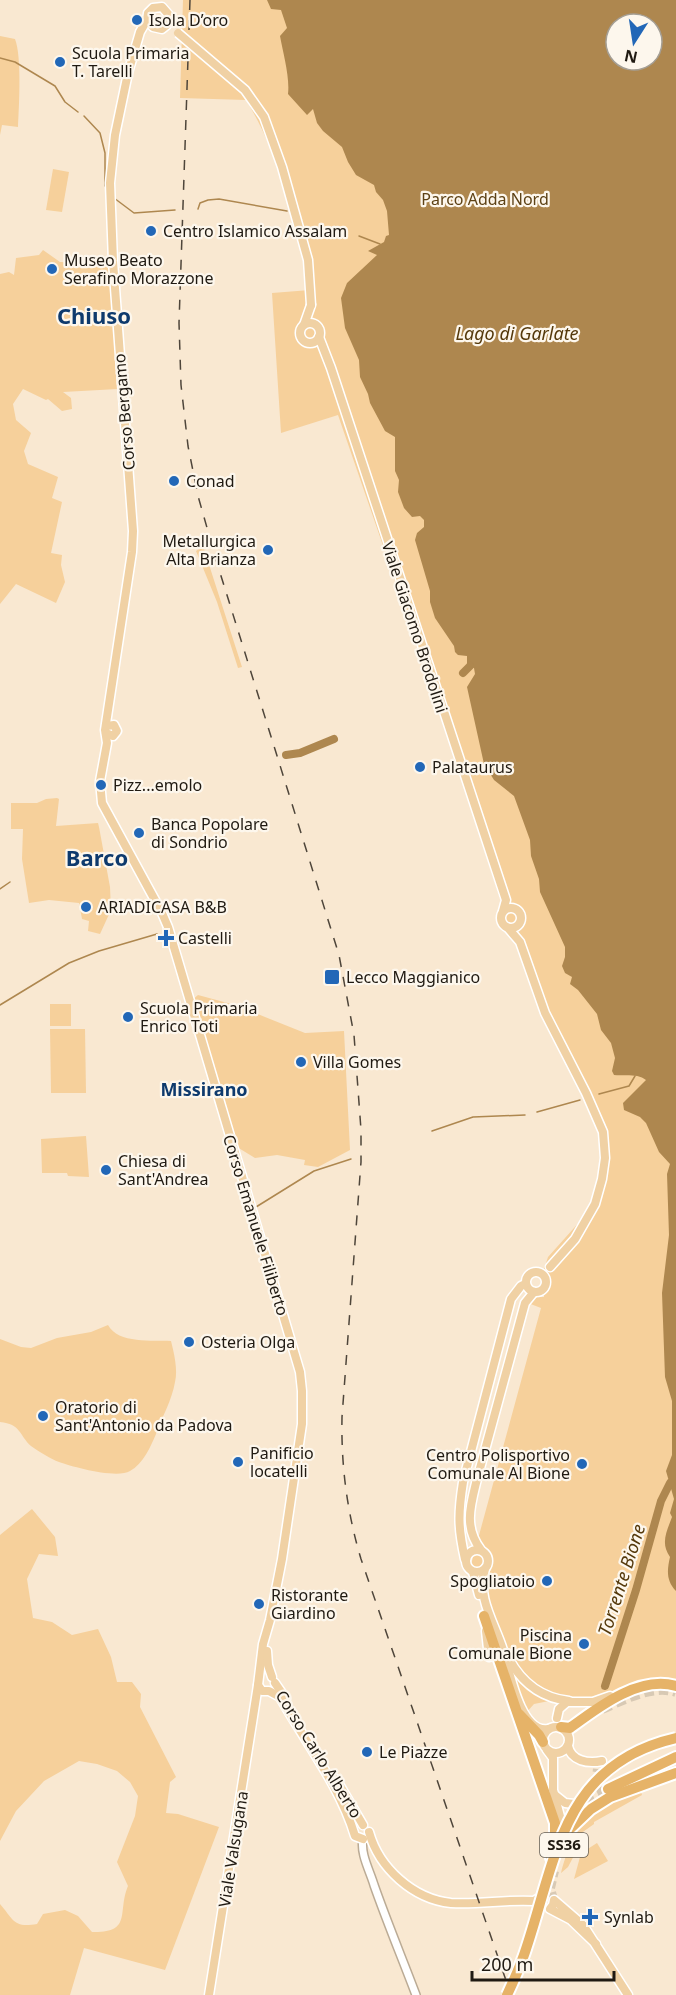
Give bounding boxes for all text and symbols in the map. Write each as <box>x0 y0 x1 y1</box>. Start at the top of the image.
place label: Isola D’oro <box>149 9 228 31</box>
north arrow <box>604 12 664 72</box>
marker: Isola D’oro <box>130 13 144 27</box>
place label: Scuola Primaria T. Tarelli <box>72 42 189 82</box>
text: N <box>622 45 640 69</box>
marker: Scuola Primaria T. Tarelli <box>53 55 67 69</box>
park label: Parco Adda Nord <box>421 188 549 210</box>
place label: Centro Islamico Assalam <box>163 220 347 242</box>
marker: Centro Islamico Assalam <box>144 224 158 238</box>
place label: Museo Beato Serafino Morazzone <box>64 249 214 289</box>
marker: Museo Beato Serafino Morazzone <box>45 262 59 276</box>
district label: Chiuso <box>57 300 131 330</box>
water label: Lago di Garlate <box>455 321 579 345</box>
street label: Corso Bergamo <box>108 353 140 471</box>
place label: Conad <box>186 470 235 492</box>
marker: Conad <box>167 474 181 488</box>
place label: Metallurgica Alta Brianza <box>162 530 256 570</box>
street label: Viale Giacomo Brodolini <box>377 538 453 716</box>
marker: Metallurgica Alta Brianza <box>261 543 275 557</box>
place label: Palataurus <box>432 756 513 778</box>
marker: Palataurus <box>413 760 427 774</box>
place label: Pizz...emolo <box>113 774 202 796</box>
marker: Pizz...emolo <box>94 778 108 792</box>
place label: Banca Popolare di Sondrio <box>151 813 268 853</box>
marker: Banca Popolare di Sondrio <box>132 826 146 840</box>
district label: Barco <box>66 842 128 872</box>
place label: ARIADICASA B&B <box>98 896 227 918</box>
marker: ARIADICASA B&B <box>79 900 93 914</box>
place label: Castelli <box>178 927 232 949</box>
marker: Castelli <box>159 931 173 945</box>
place label: Lecco Maggianico <box>346 966 480 988</box>
marker: Lecco Maggianico <box>323 968 341 986</box>
place label: Scuola Primaria Enrico Toti <box>140 997 257 1037</box>
marker: Scuola Primaria Enrico Toti <box>121 1010 135 1024</box>
place label: Villa Gomes <box>313 1051 401 1073</box>
marker: Villa Gomes <box>294 1055 308 1069</box>
district label: Missirano <box>160 1077 248 1101</box>
street label: Corso Emanuele Filiberto <box>218 1132 294 1318</box>
place label: Chiesa di Sant'Andrea <box>118 1150 208 1190</box>
marker: Chiesa di Sant'Andrea <box>99 1163 113 1177</box>
place label: Osteria Olga <box>201 1331 295 1353</box>
marker: Osteria Olga <box>182 1335 196 1349</box>
place label: Oratorio di Sant'Antonio da Padova <box>55 1396 233 1436</box>
marker: Oratorio di Sant'Antonio da Padova <box>36 1409 50 1423</box>
place label: Panificio locatelli <box>250 1442 314 1482</box>
place label: Centro Polisportivo Comunale Al Bione <box>426 1444 570 1484</box>
marker: Panificio locatelli <box>231 1455 245 1469</box>
marker: Centro Polisportivo Comunale Al Bione <box>575 1457 589 1471</box>
water label: Torrente Bione <box>592 1521 650 1639</box>
place label: Spogliatoio <box>450 1570 535 1592</box>
marker: Spogliatoio <box>540 1574 554 1588</box>
place label: Ristorante Giardino <box>271 1584 348 1624</box>
marker: Ristorante Giardino <box>252 1597 266 1611</box>
place label: Piscina Comunale Bione <box>448 1624 572 1664</box>
marker: Piscina Comunale Bione <box>577 1637 591 1651</box>
street label: Corso Carlo Alberto <box>271 1686 367 1822</box>
place label: Le Piazze <box>379 1741 447 1763</box>
marker: Le Piazze <box>360 1745 374 1759</box>
street label: Viale Valsugana <box>213 1789 253 1909</box>
road number: SS36 <box>540 1833 588 1857</box>
place label: Synlab <box>604 1906 654 1928</box>
marker: Synlab <box>581 1908 599 1926</box>
scale bar <box>472 1944 614 1982</box>
text: 200 m <box>481 1952 533 1976</box>

